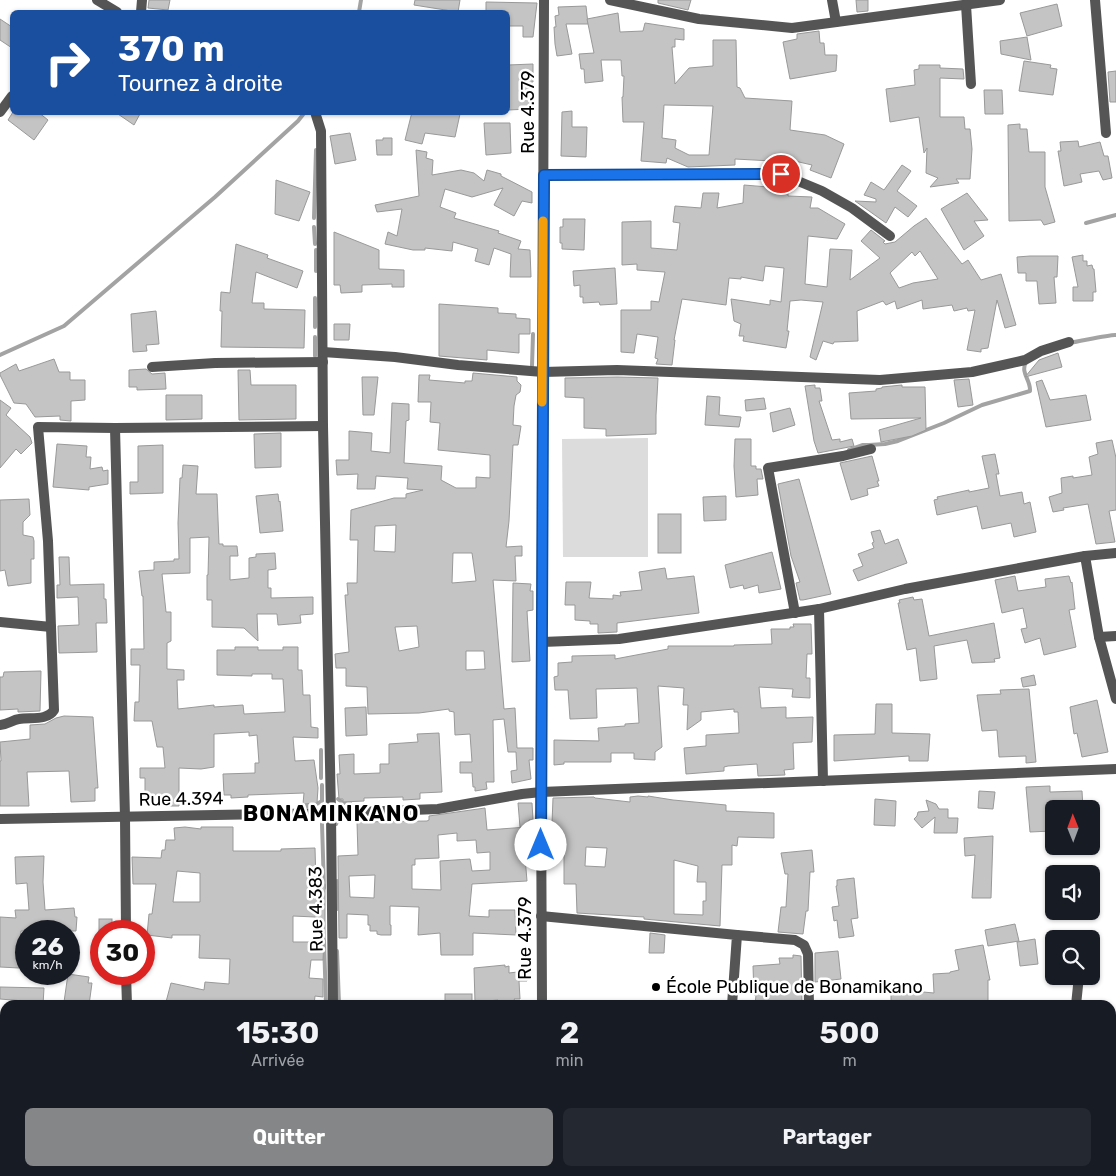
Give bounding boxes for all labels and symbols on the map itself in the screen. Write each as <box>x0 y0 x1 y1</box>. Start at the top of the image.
street label: Rue 4.379 <box>517 70 539 154</box>
pin <box>760 153 802 195</box>
street label: Rue 4.394 <box>138 787 224 811</box>
district label: BONAMINKANO <box>243 800 419 827</box>
north arrow <box>1045 800 1100 855</box>
position arrow <box>514 818 566 870</box>
street label: Rue 4.383 <box>304 866 328 952</box>
street label: Rue 4.379 <box>514 896 536 980</box>
speed limit sign: 30 <box>90 920 155 985</box>
place label: École Publique de Bonamikano <box>666 976 923 998</box>
marker: École Publique de Bonamikano <box>650 981 662 993</box>

